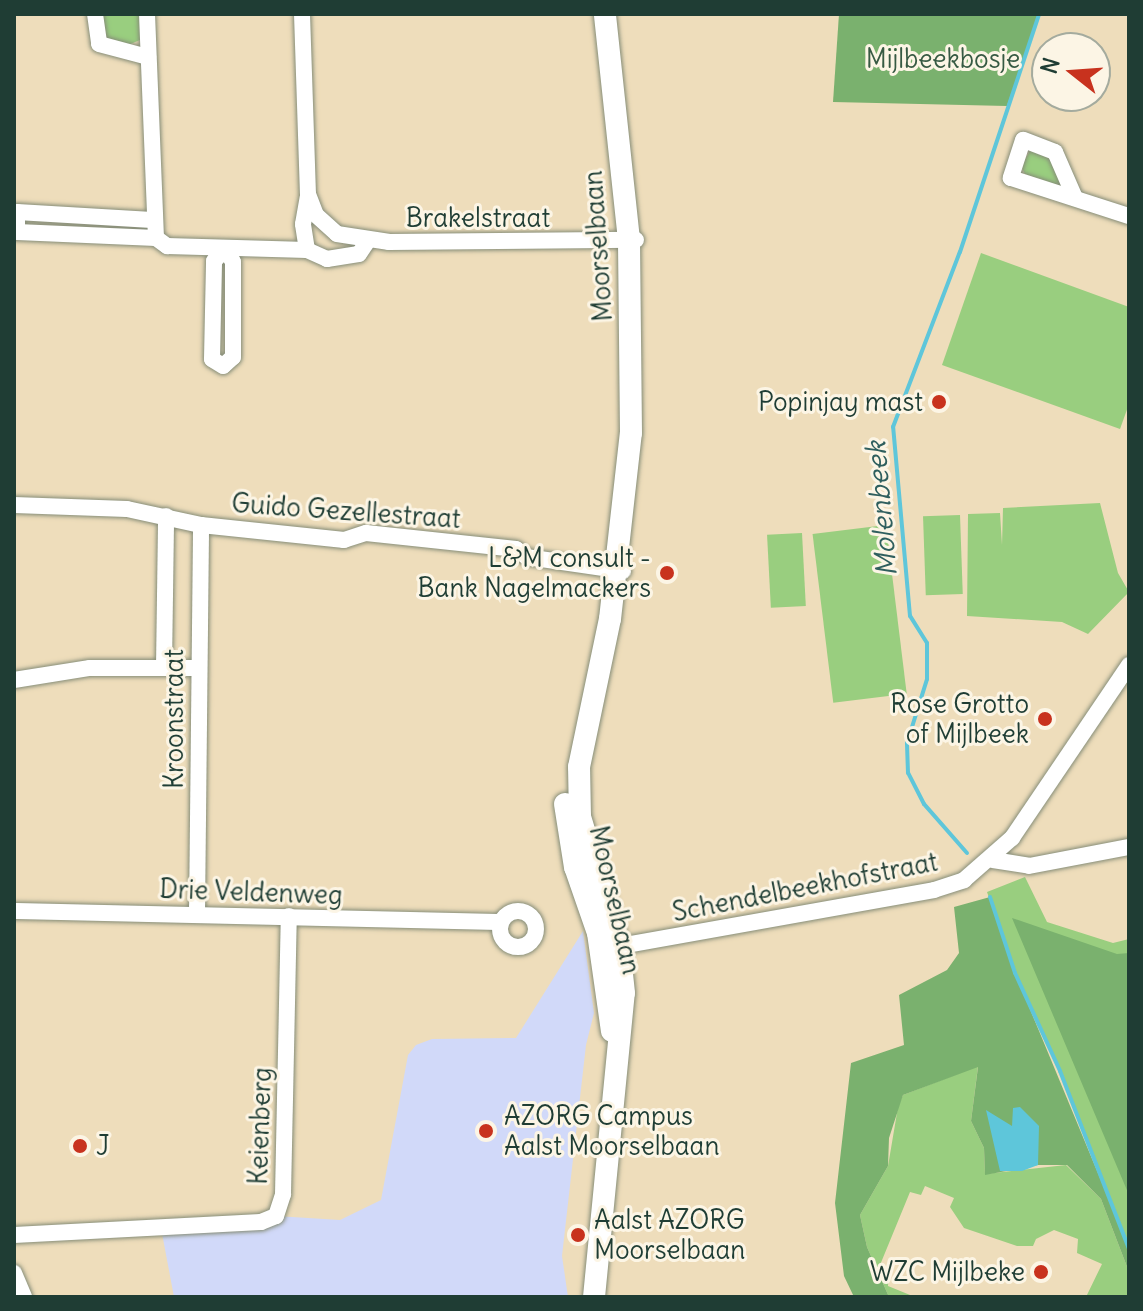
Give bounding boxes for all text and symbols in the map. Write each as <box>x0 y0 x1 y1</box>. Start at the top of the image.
north arrow <box>1031 32 1111 112</box>
park label: Mijlbeekbosje <box>866 43 1020 75</box>
text: N <box>1034 54 1066 77</box>
street label: Moorselbaan <box>577 169 619 323</box>
street label: Brakelstraat <box>406 202 550 234</box>
place label: Popinjay mast <box>758 386 923 418</box>
marker: Popinjay mast <box>930 393 948 411</box>
water label: Molenbeek <box>858 440 904 578</box>
street label: Guido Gezellestraat <box>230 487 462 535</box>
place label: L&M consult - Bank Nagelmackers <box>418 542 651 604</box>
marker: L&M consult - Bank Nagelmackers <box>658 564 676 582</box>
street label: Kroonstraat <box>158 649 190 789</box>
place label: Rose Grotto of Mijlbeek <box>890 688 1029 750</box>
marker: Rose Grotto of Mijlbeek <box>1036 710 1054 728</box>
street label: Moorselbaan <box>583 823 647 977</box>
street label: Schendelbeekhofstraat <box>670 846 940 928</box>
street label: Drie Veldenweg <box>159 873 343 911</box>
street label: Keienberg <box>242 1067 278 1185</box>
place label: AZORG Campus Aalst Moorselbaan <box>504 1100 720 1162</box>
marker: AZORG Campus Aalst Moorselbaan <box>475 1120 497 1142</box>
place label: J <box>96 1130 110 1162</box>
marker: J <box>71 1137 89 1155</box>
place label: Aalst AZORG Moorselbaan <box>594 1204 745 1266</box>
marker: Aalst AZORG Moorselbaan <box>569 1226 587 1244</box>
place label: WZC Mijlbeke <box>870 1256 1025 1288</box>
marker: WZC Mijlbeke <box>1032 1263 1050 1281</box>

